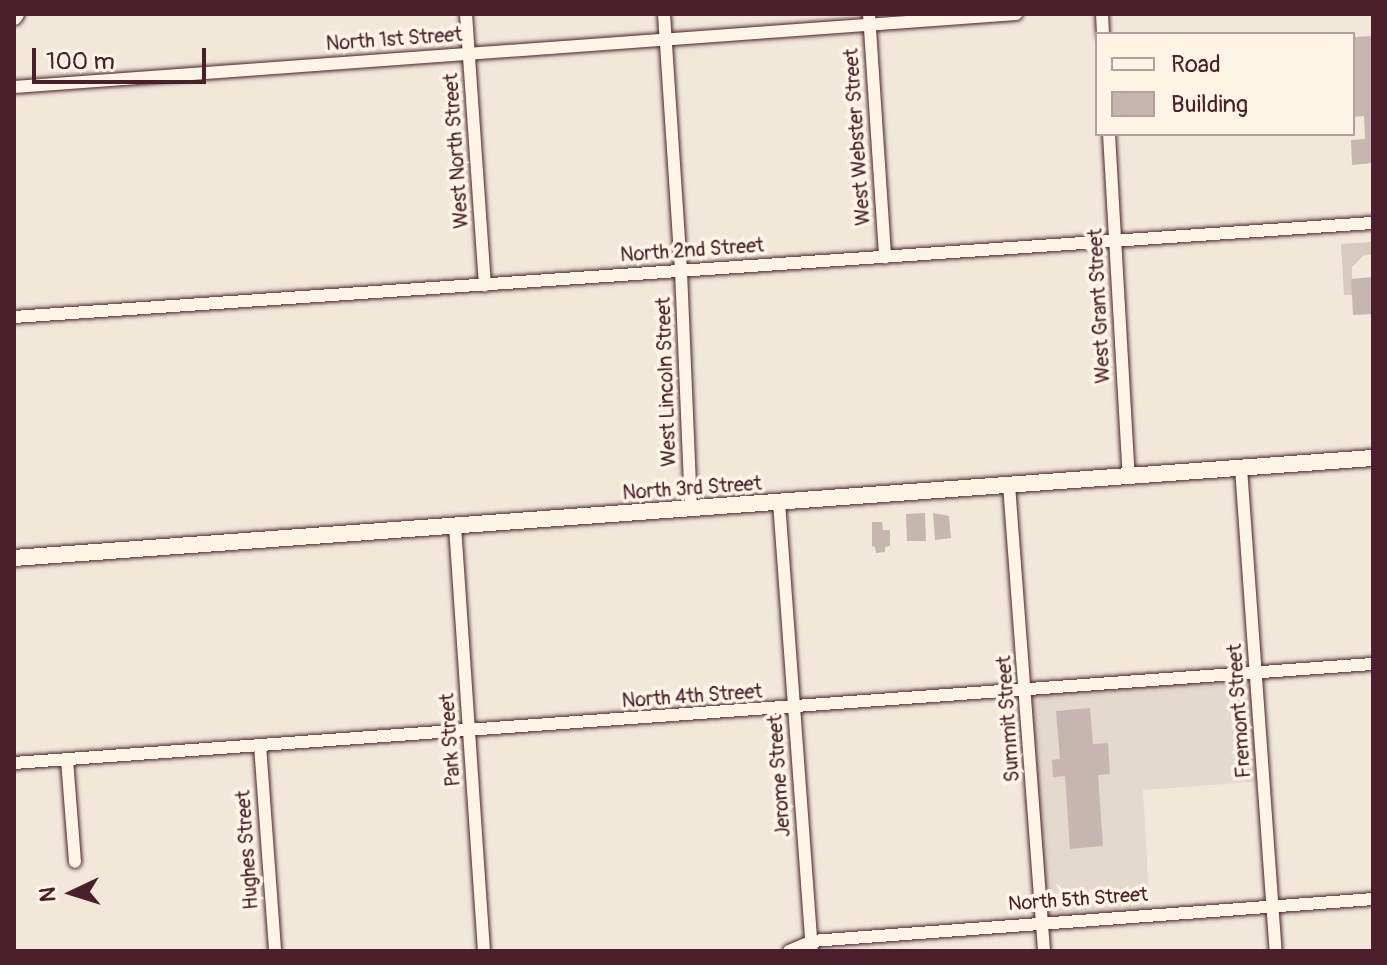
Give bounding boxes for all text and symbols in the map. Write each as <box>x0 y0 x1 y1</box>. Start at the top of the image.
street label: North 1st Street <box>325 22 463 56</box>
scale bar <box>36 32 210 82</box>
legend <box>1095 32 1355 136</box>
text: 100 m <box>46 47 115 76</box>
street label: West Webster Street <box>839 48 875 226</box>
text: Road <box>1171 50 1221 79</box>
street label: West North Street <box>439 73 473 229</box>
text: Building <box>1171 90 1248 119</box>
street label: West Grant Street <box>1083 228 1115 384</box>
street label: North 2nd Street <box>619 233 765 267</box>
street label: West Lincoln Street <box>651 297 681 467</box>
street label: North 3rd Street <box>622 471 762 505</box>
street label: Fremont Street <box>1222 643 1256 779</box>
street label: Summit Street <box>992 655 1024 783</box>
street label: North 4th Street <box>621 679 763 713</box>
street label: Park Street <box>435 692 465 788</box>
street label: Jerome Street <box>763 714 795 838</box>
street label: Hughes Street <box>231 789 263 911</box>
north arrow <box>32 853 112 933</box>
street label: North 5th Street <box>1007 882 1149 916</box>
text: N <box>34 886 63 903</box>

